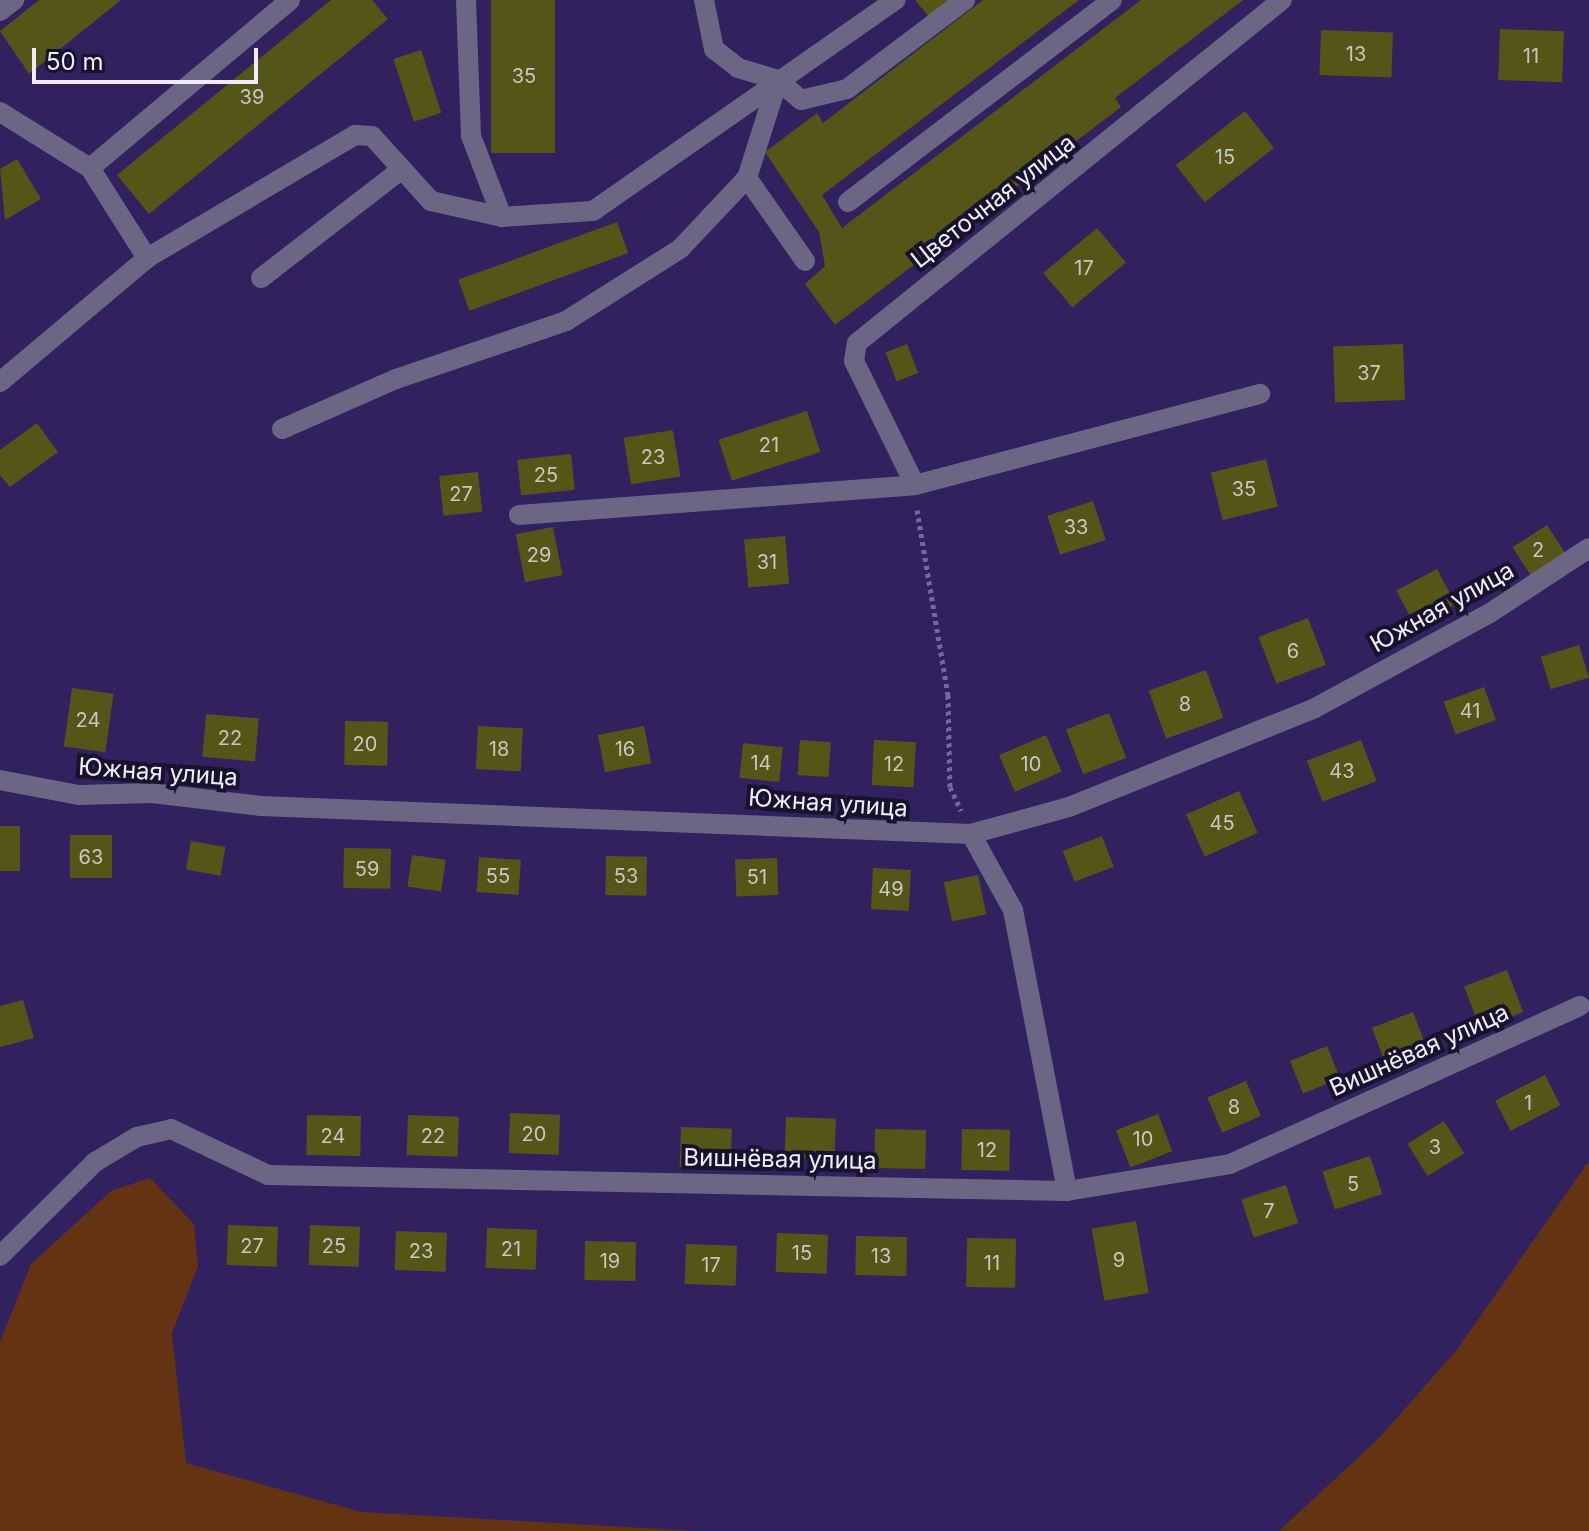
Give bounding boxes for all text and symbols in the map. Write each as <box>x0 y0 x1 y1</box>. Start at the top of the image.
scale bar <box>36 32 262 82</box>
house number: 13 <box>1346 42 1366 66</box>
house number: 11 <box>1523 44 1539 68</box>
text: 50 m <box>46 47 104 76</box>
house number: 35 <box>512 64 536 88</box>
house number: 39 <box>240 85 264 109</box>
street label: Цветочная улица <box>905 128 1081 274</box>
house number: 15 <box>1215 145 1235 169</box>
house number: 17 <box>1074 256 1094 280</box>
house number: 37 <box>1357 361 1381 385</box>
house number: 21 <box>759 433 779 457</box>
house number: 23 <box>641 445 665 469</box>
house number: 25 <box>534 463 558 487</box>
house number: 35 <box>1232 477 1256 501</box>
house number: 27 <box>449 482 473 506</box>
house number: 33 <box>1064 515 1088 539</box>
house number: 2 <box>1532 538 1544 562</box>
house number: 29 <box>527 543 551 567</box>
house number: 31 <box>757 550 777 574</box>
street label: Южная улица <box>1365 556 1519 658</box>
house number: 6 <box>1287 639 1299 663</box>
house number: 8 <box>1179 692 1191 716</box>
house number: 41 <box>1460 699 1480 723</box>
house number: 24 <box>76 708 100 732</box>
house number: 22 <box>218 726 242 750</box>
house number: 20 <box>353 732 377 756</box>
house number: 18 <box>489 737 509 761</box>
house number: 16 <box>615 737 635 761</box>
house number: 14 <box>750 751 772 775</box>
street label: Южная улица <box>77 752 239 792</box>
house number: 12 <box>884 752 904 776</box>
house number: 10 <box>1021 752 1041 776</box>
house number: 43 <box>1329 759 1355 783</box>
street label: Южная улица <box>747 783 909 823</box>
house number: 45 <box>1209 811 1235 835</box>
house number: 63 <box>79 845 103 869</box>
house number: 59 <box>355 857 379 881</box>
house number: 55 <box>486 864 510 888</box>
house number: 53 <box>614 864 638 888</box>
house number: 51 <box>747 865 767 889</box>
house number: 49 <box>878 877 904 901</box>
street label: Вишнёвая улица <box>1325 998 1513 1102</box>
house number: 1 <box>1524 1091 1532 1115</box>
house number: 8 <box>1228 1095 1240 1119</box>
house number: 20 <box>522 1122 546 1146</box>
house number: 24 <box>321 1124 345 1148</box>
house number: 22 <box>421 1124 445 1148</box>
house number: 10 <box>1133 1127 1153 1151</box>
house number: 3 <box>1429 1135 1441 1159</box>
house number: 12 <box>977 1138 997 1162</box>
street label: Вишнёвая улица <box>683 1143 877 1175</box>
house number: 5 <box>1347 1172 1359 1196</box>
house number: 7 <box>1263 1199 1275 1223</box>
house number: 27 <box>240 1234 264 1258</box>
house number: 25 <box>322 1234 346 1258</box>
house number: 21 <box>501 1237 521 1261</box>
house number: 23 <box>409 1239 433 1263</box>
house number: 15 <box>792 1241 812 1265</box>
house number: 13 <box>871 1244 891 1268</box>
house number: 9 <box>1113 1248 1125 1272</box>
house number: 19 <box>600 1249 620 1273</box>
house number: 11 <box>984 1251 1000 1275</box>
house number: 17 <box>701 1253 721 1277</box>

